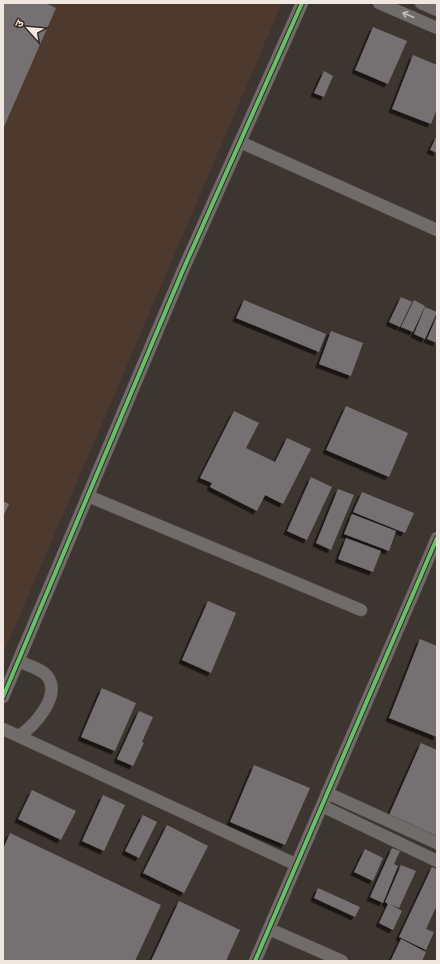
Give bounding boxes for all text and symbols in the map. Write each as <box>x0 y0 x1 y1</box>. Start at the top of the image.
north arrow <box>8 8 48 48</box>
one-way arrow <box>402 11 414 19</box>
text: उ <box>11 17 27 30</box>

